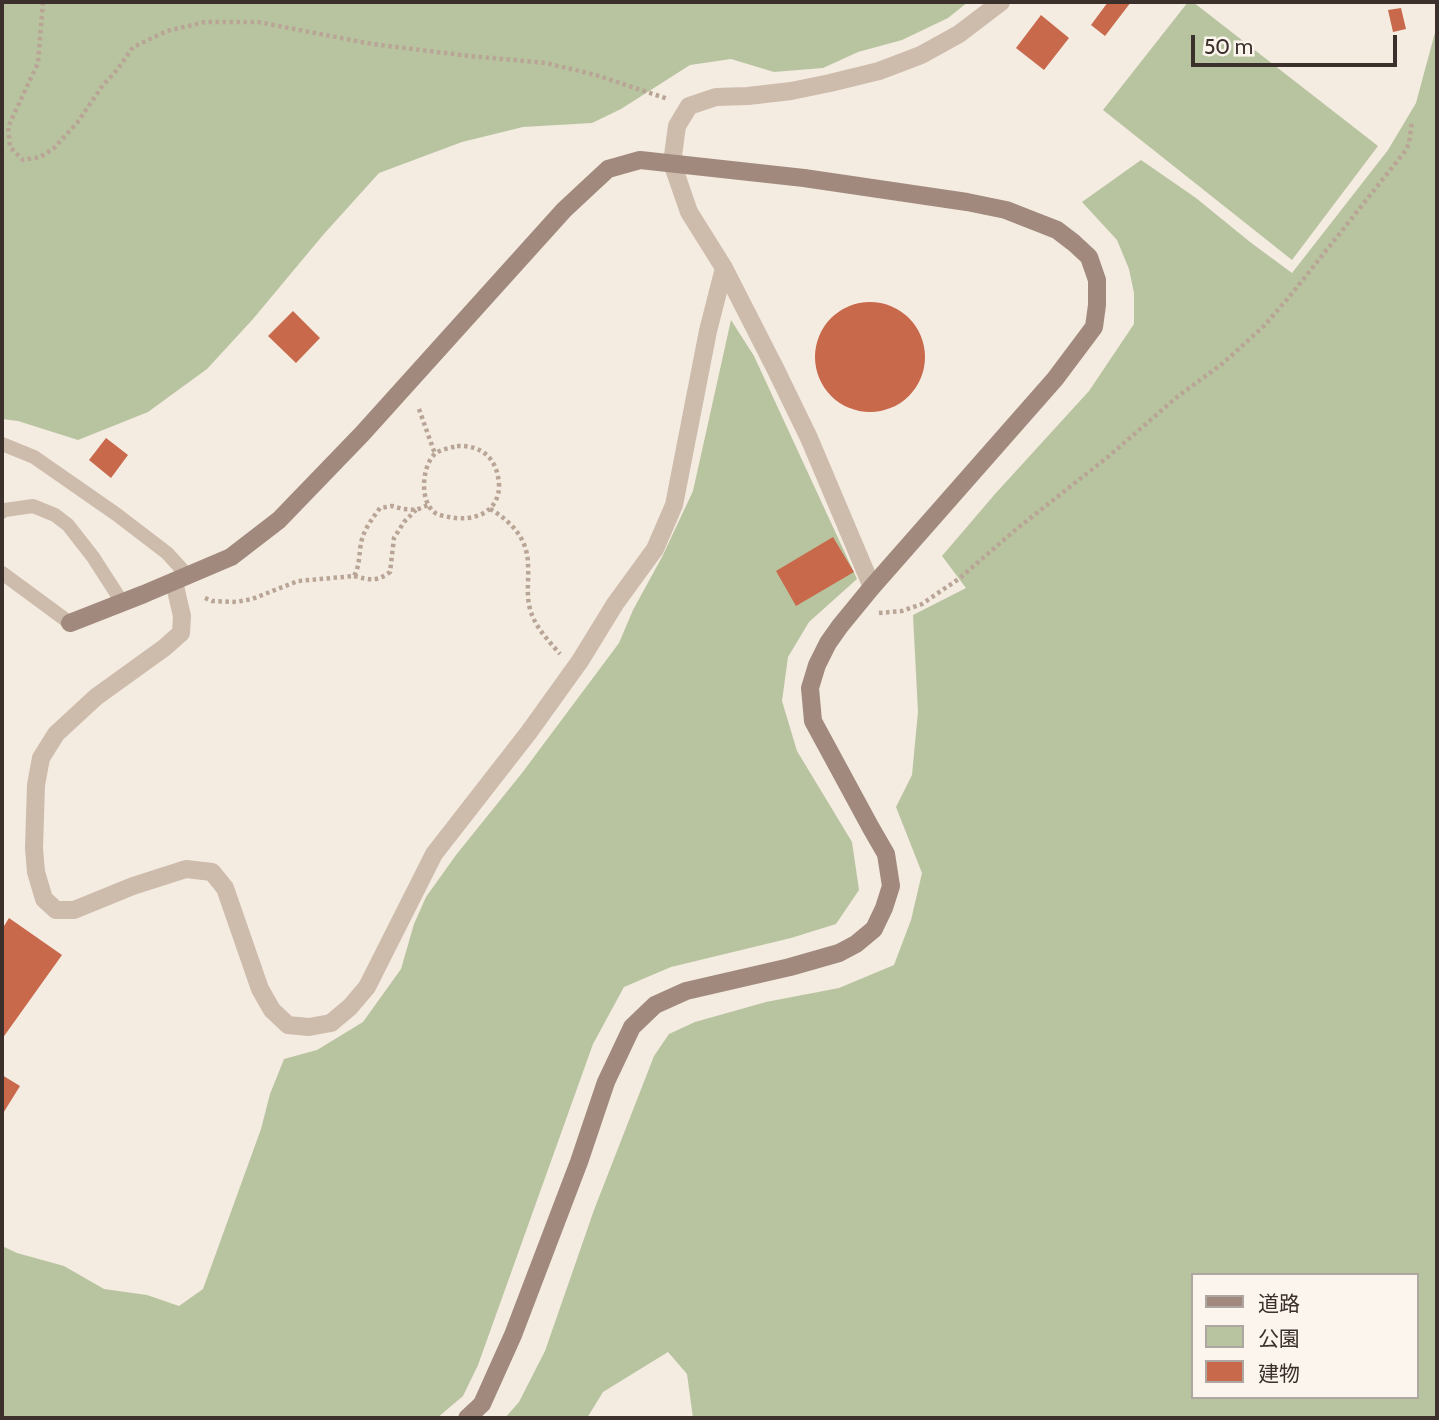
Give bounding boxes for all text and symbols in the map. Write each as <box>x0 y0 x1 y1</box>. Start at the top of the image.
scale bar <box>1194 21 1400 65</box>
text: 50 m <box>1204 34 1253 59</box>
legend <box>1190 1273 1418 1399</box>
text: 道路 <box>1258 1291 1300 1316</box>
text: 公園 <box>1258 1326 1300 1351</box>
text: 建物 <box>1258 1361 1300 1386</box>

